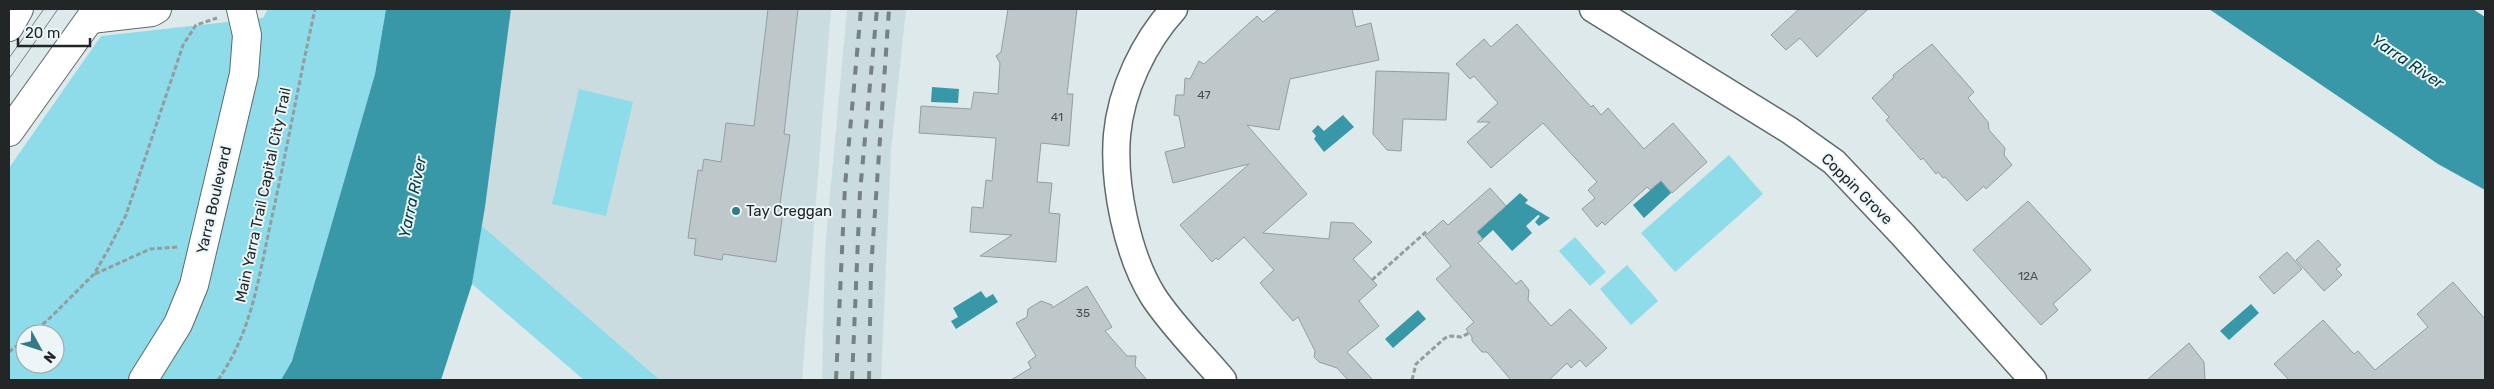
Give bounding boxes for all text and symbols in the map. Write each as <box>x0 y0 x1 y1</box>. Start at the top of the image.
scale bar <box>18 15 90 47</box>
text: 20 m <box>25 24 60 42</box>
water label: Yarra River <box>2368 30 2448 93</box>
street label: Main Yarra Trail Capital City Trail <box>231 86 295 304</box>
house number: 47 <box>1197 88 1211 102</box>
house number: 41 <box>1051 110 1063 124</box>
street label: Yarra Boulevard <box>193 144 235 256</box>
street label: Coppin Grove <box>1818 150 1896 228</box>
water label: Yarra River <box>395 154 431 240</box>
place label: Tay Creggan <box>746 202 832 220</box>
marker: Tay Creggan <box>730 205 742 217</box>
house number: 12A <box>2018 269 2038 283</box>
house number: 35 <box>1076 306 1090 320</box>
north arrow <box>15 324 65 374</box>
text: N <box>40 348 59 366</box>

